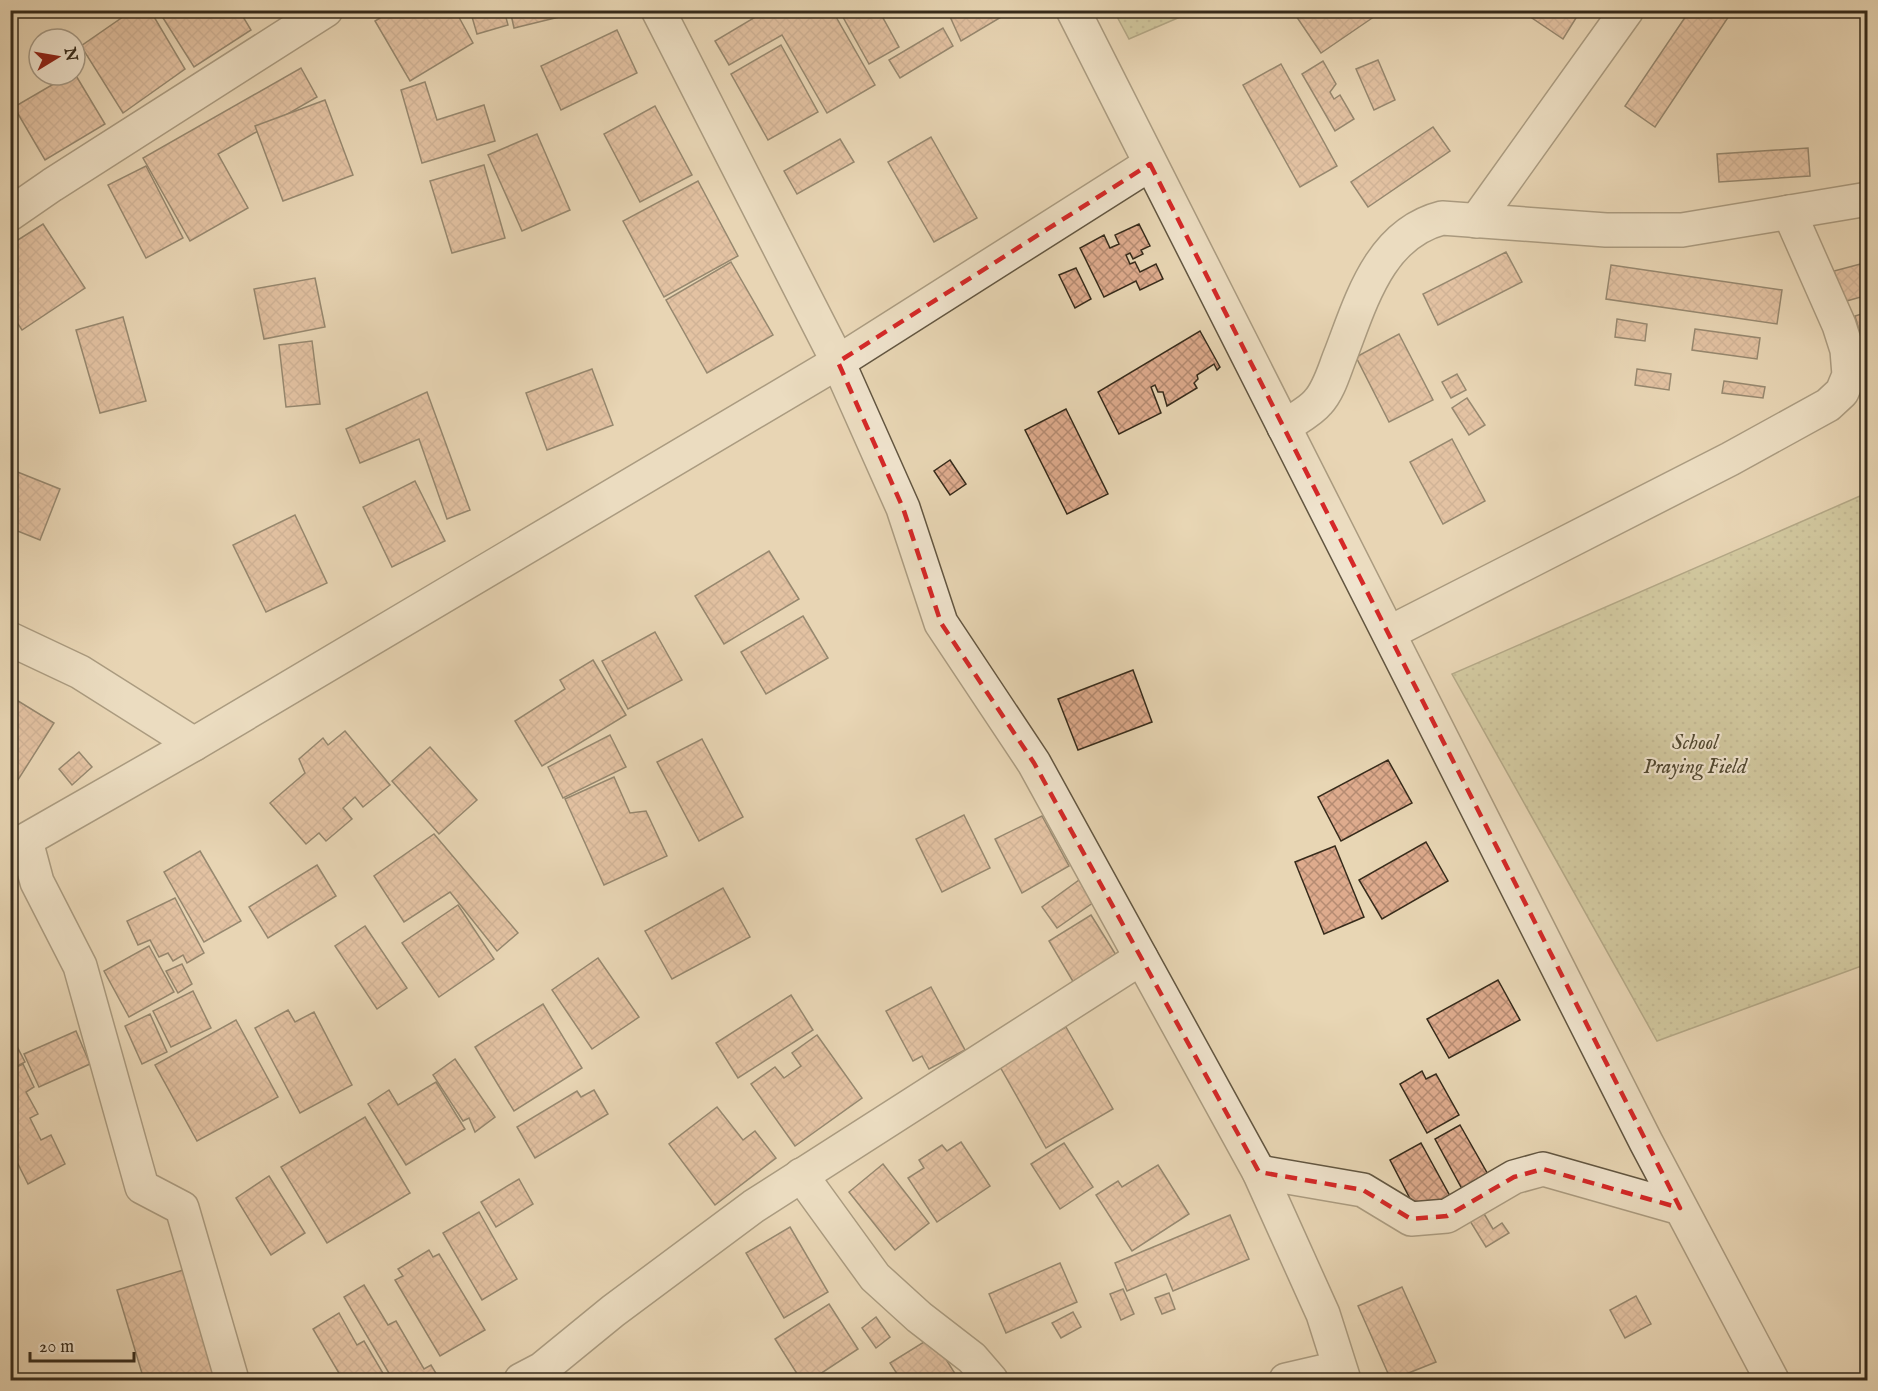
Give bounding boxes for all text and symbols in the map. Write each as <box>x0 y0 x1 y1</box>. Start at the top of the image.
north arrow <box>27 27 87 87</box>
text: N <box>58 45 81 63</box>
park label: School Praying Field <box>1643 730 1749 781</box>
scale bar <box>30 1325 134 1363</box>
text: 20 m <box>39 1336 74 1359</box>

